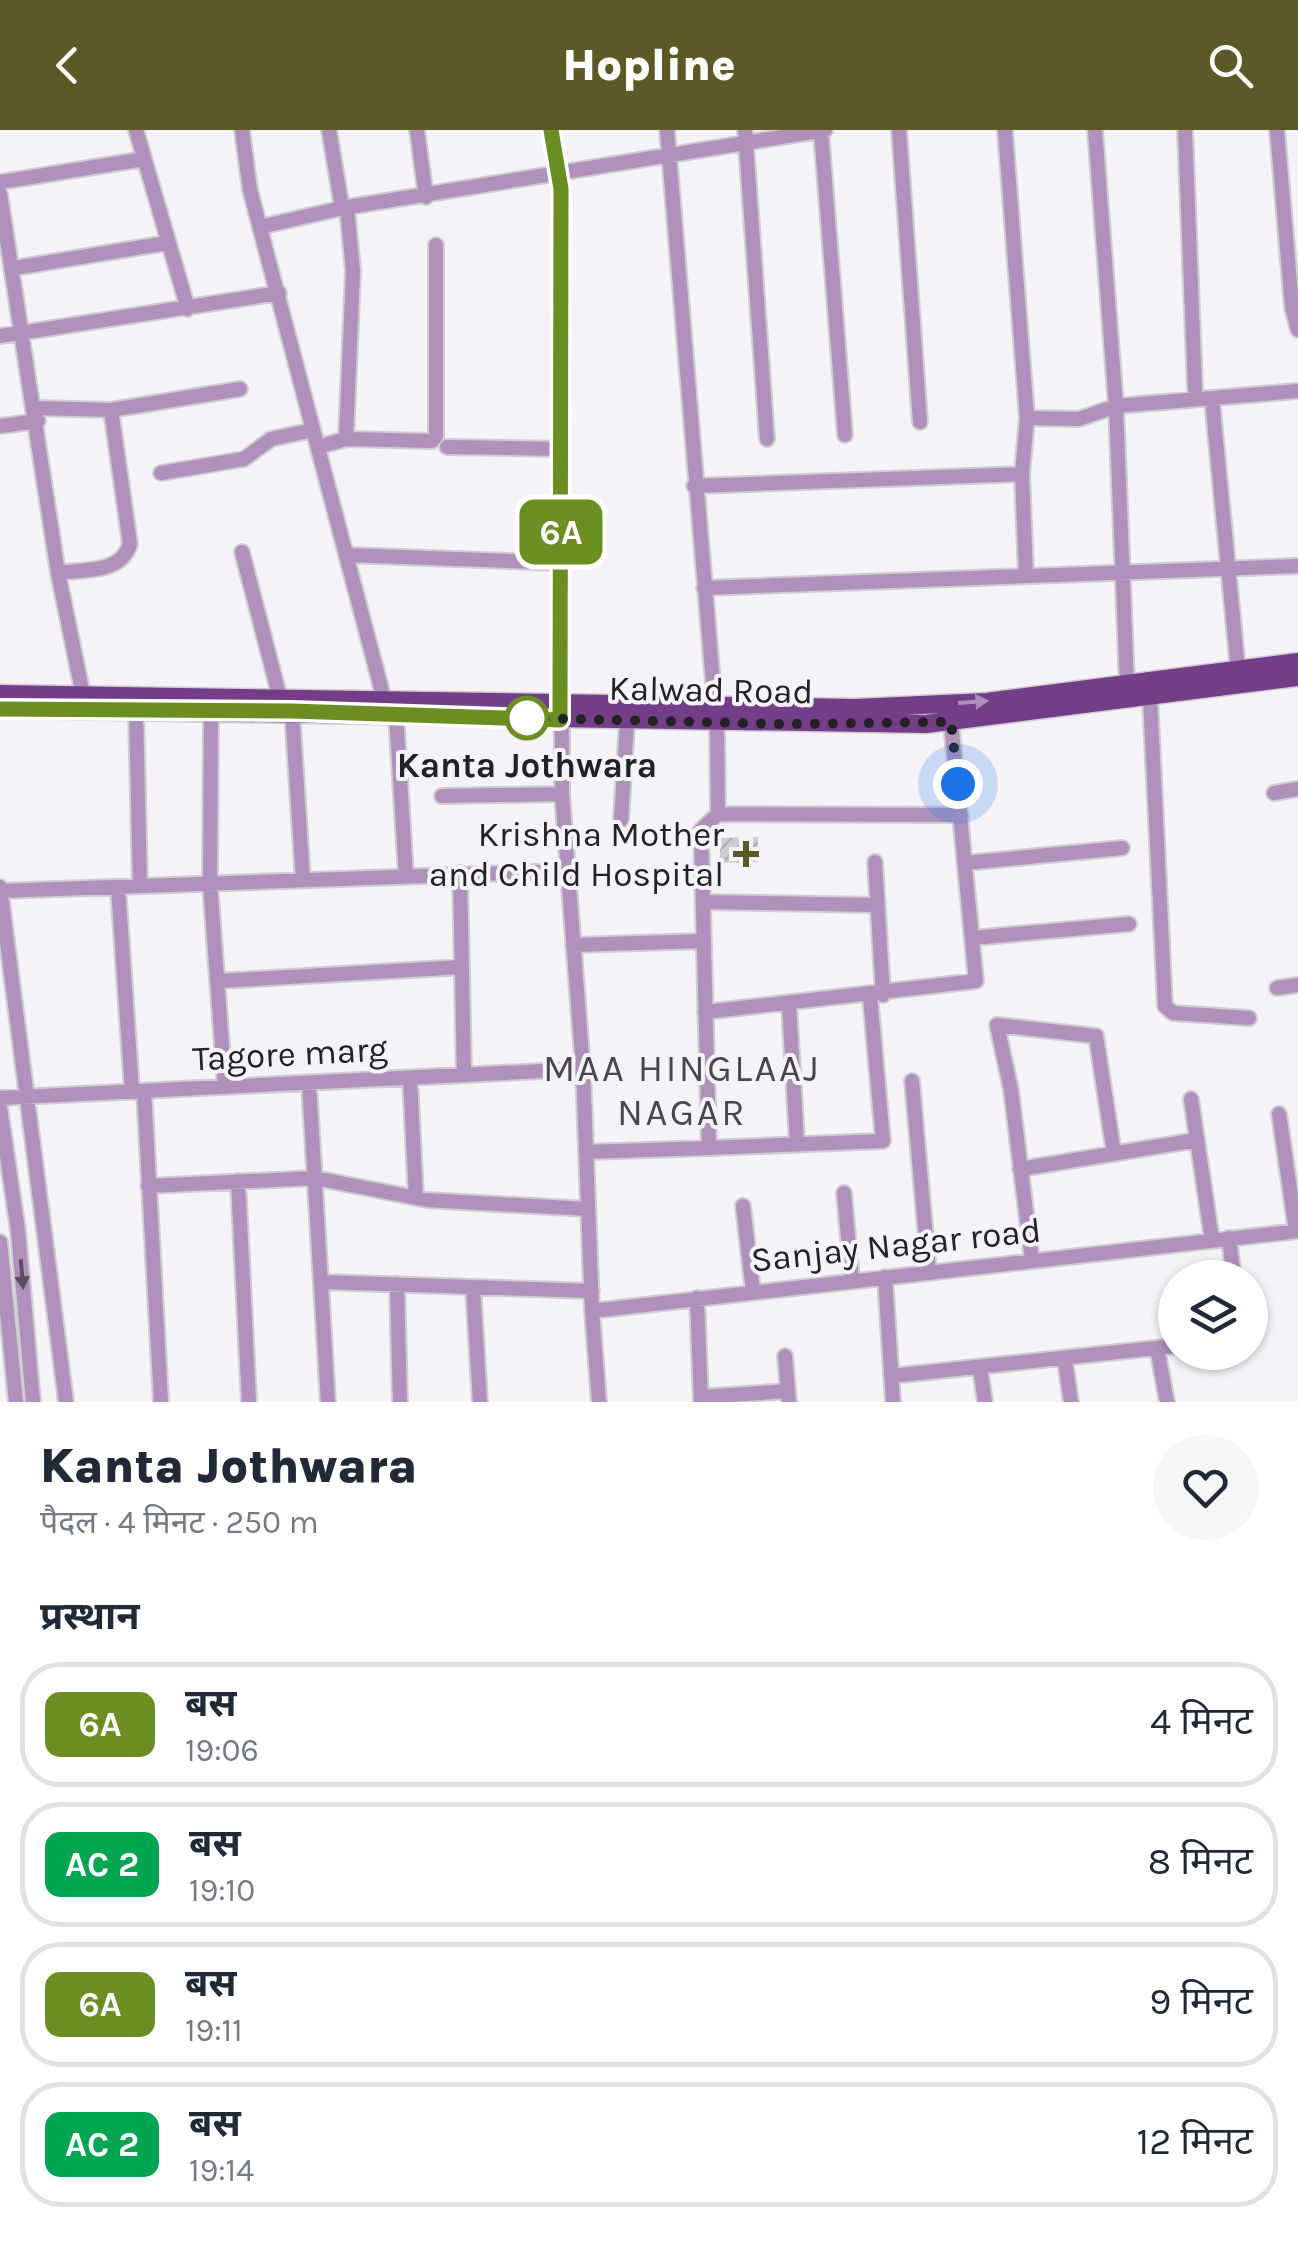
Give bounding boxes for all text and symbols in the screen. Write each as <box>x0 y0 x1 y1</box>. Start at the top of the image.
icon: back <box>40 38 95 93</box>
icon: search <box>1203 38 1258 93</box>
text: Hopline <box>562 39 736 91</box>
line badge: 6A <box>516 500 606 564</box>
text: 6A <box>539 512 583 553</box>
street label: Kalwad Road <box>608 668 814 712</box>
one-way arrow <box>957 694 989 710</box>
marker: Kanta Jothwara <box>506 697 548 739</box>
place label: Kanta Jothwara <box>397 745 657 786</box>
your location <box>933 759 983 809</box>
place label: Krishna Mother and Child Hospital <box>429 814 724 895</box>
marker: Krishna Mother and Child Hospital <box>733 841 759 867</box>
street label: Tagore marg <box>191 1028 389 1080</box>
district label: MAA HINGLAAJ NAGAR <box>543 1046 821 1135</box>
street label: Sanjay Nagar road <box>749 1209 1043 1281</box>
one-way arrow <box>14 1258 30 1290</box>
map controls <box>1158 1260 1268 1370</box>
button: layers <box>1158 1260 1268 1370</box>
button: heart <box>1153 1435 1258 1540</box>
text: Kanta Jothwara <box>40 1438 417 1494</box>
text: पैदल · 4 मिनट · 250 m <box>40 1504 319 1541</box>
text: प्रस्थान <box>40 1594 140 1639</box>
text: बस <box>185 1681 237 1726</box>
text: 4 मिनट <box>1150 1699 1253 1744</box>
text: 6A <box>78 1704 122 1745</box>
text: 19:06 <box>185 1732 259 1769</box>
text: बस <box>189 1821 241 1866</box>
text: 8 मिनट <box>1148 1839 1253 1884</box>
text: AC 2 <box>65 1844 139 1885</box>
text: 19:10 <box>189 1872 255 1909</box>
text: बस <box>185 1961 237 2006</box>
text: 9 मिनट <box>1149 1979 1253 2024</box>
text: 6A <box>78 1984 122 2025</box>
text: 19:11 <box>185 2012 243 2049</box>
text: बस <box>189 2101 241 2146</box>
text: 12 मिनट <box>1137 2119 1253 2164</box>
text: AC 2 <box>65 2124 139 2165</box>
text: 19:14 <box>189 2152 254 2189</box>

